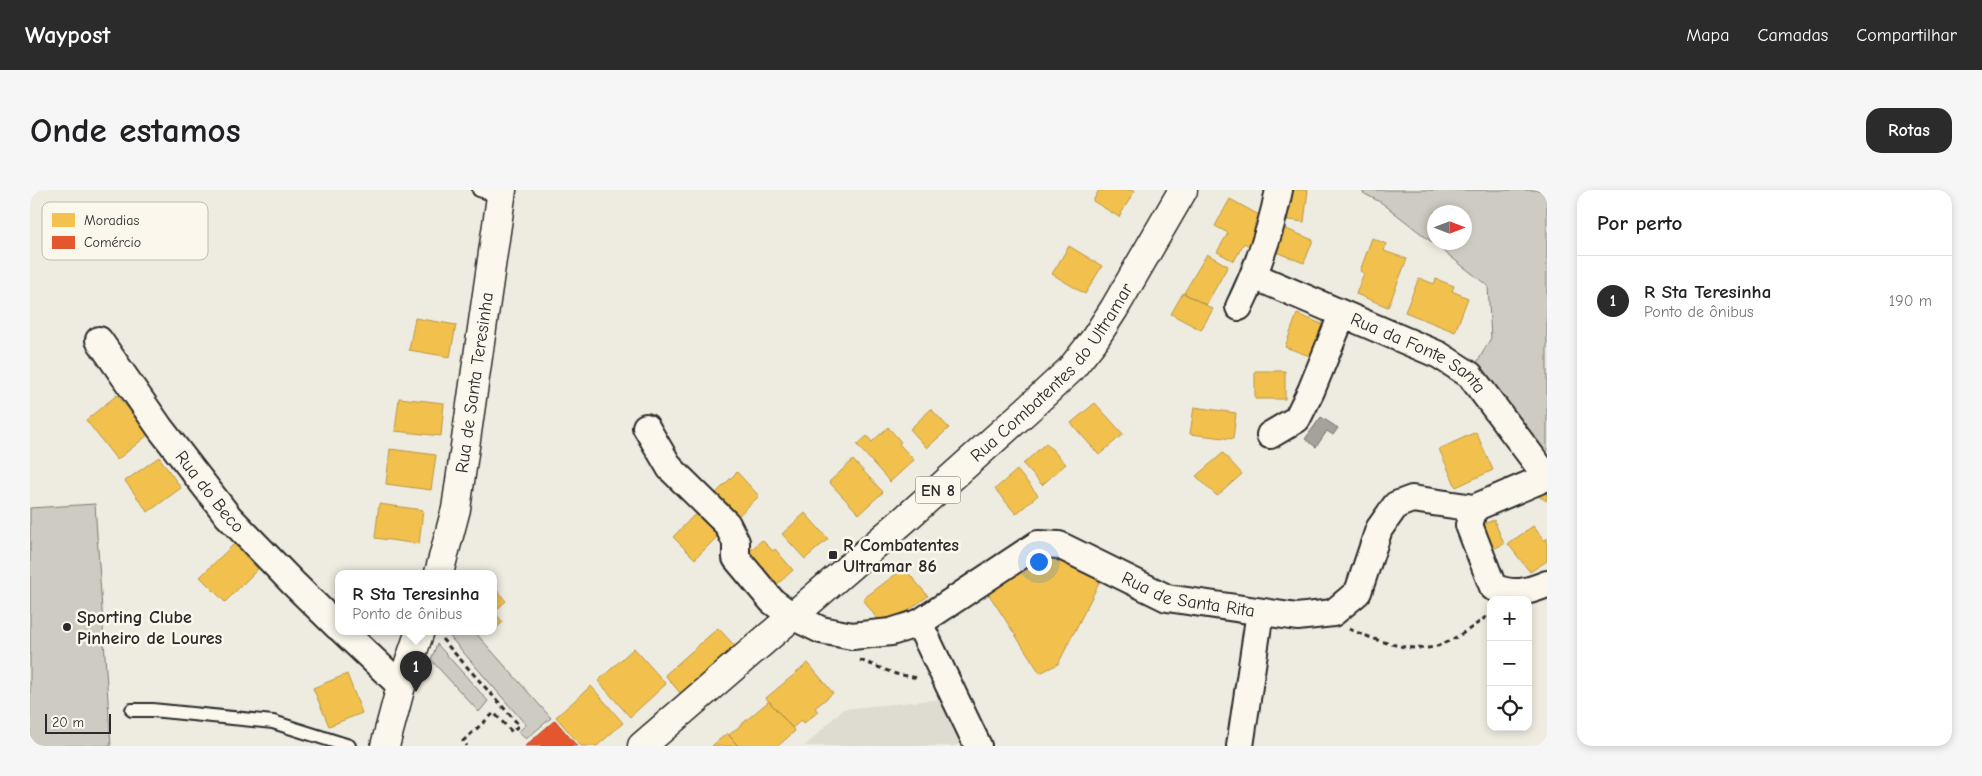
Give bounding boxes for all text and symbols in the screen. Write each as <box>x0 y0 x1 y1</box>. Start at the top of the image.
text: Waypost <box>25 21 110 49</box>
text: Mapa <box>1686 25 1729 46</box>
text: Camadas <box>1757 25 1828 46</box>
text: Compartilhar <box>1856 25 1957 46</box>
button: Rotas <box>1866 108 1952 153</box>
text: Onde estamos <box>30 110 241 151</box>
legend <box>42 202 208 260</box>
north arrow <box>1427 205 1472 250</box>
text: Por perto <box>1597 211 1682 235</box>
text: Moradias <box>84 212 139 229</box>
text: Comércio <box>84 234 141 251</box>
street label: Rua Combatentes do Ultramar <box>966 279 1138 466</box>
text: R Sta Teresinha <box>1644 281 1771 303</box>
street label: Rua de Santa Teresinha <box>451 291 498 474</box>
text: 1 <box>1610 292 1616 310</box>
text: 190 m <box>1889 292 1932 310</box>
text: Ponto de ônibus <box>1644 303 1754 321</box>
street label: Rua da Fonte Santa <box>1347 308 1490 397</box>
street label: Rua do Beco <box>171 447 248 537</box>
road number: EN 8 <box>916 476 960 504</box>
place label: R Combatentes Ultramar 86 <box>843 535 959 577</box>
marker: R Combatentes Ultramar 86 <box>827 549 839 561</box>
your location <box>1026 549 1052 575</box>
street label: Rua de Santa Rita <box>1118 567 1256 622</box>
popup <box>335 570 497 635</box>
text: R Sta Teresinha <box>352 583 480 605</box>
map controls <box>1487 596 1532 731</box>
button: + <box>1487 596 1532 641</box>
text: Ponto de ônibus <box>352 605 462 623</box>
place label: Sporting Clube Pinheiro de Loures <box>77 607 223 649</box>
marker: Sporting Clube Pinheiro de Loures <box>61 621 73 633</box>
button: − <box>1487 641 1532 686</box>
pin: 1 <box>400 651 432 692</box>
button: locate <box>1487 686 1532 731</box>
scale bar <box>45 711 111 734</box>
text: 20 m <box>52 714 84 731</box>

